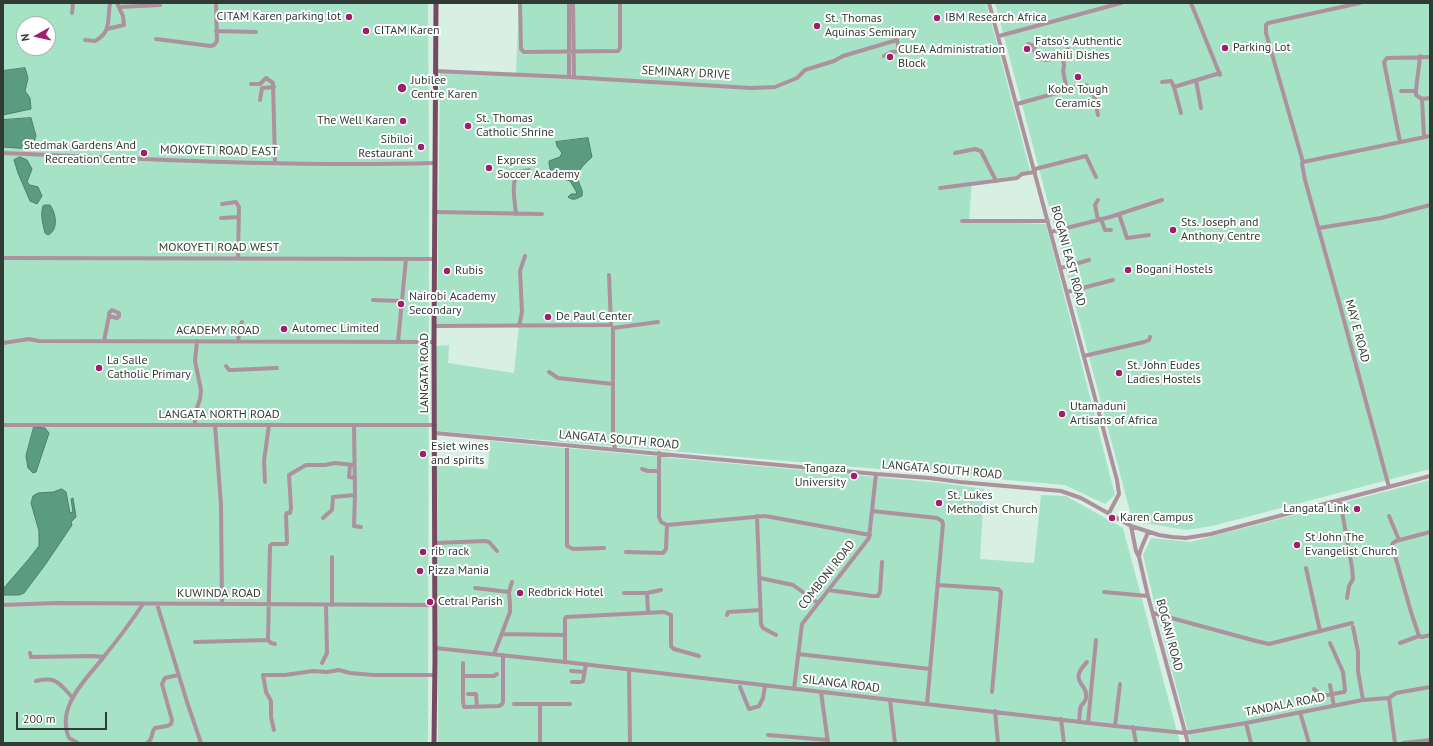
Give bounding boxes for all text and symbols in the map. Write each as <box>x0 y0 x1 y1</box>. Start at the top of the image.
place label: CITAM Karen parking lot <box>217 10 341 24</box>
place label: IBM Research Africa <box>945 11 1047 25</box>
marker: CITAM Karen parking lot <box>344 12 354 22</box>
place label: St. Thomas Aquinas Seminary <box>825 12 916 40</box>
marker: IBM Research Africa <box>932 13 942 23</box>
north arrow <box>16 16 56 56</box>
marker: St. Thomas Aquinas Seminary <box>812 21 822 31</box>
place label: CITAM Karen <box>374 24 440 38</box>
marker: CITAM Karen <box>361 26 371 36</box>
text: N <box>18 33 33 42</box>
place label: Fatso's Authentic Swahili Dishes <box>1035 35 1122 63</box>
place label: Parking Lot <box>1233 41 1290 55</box>
place label: CUEA Administration Block <box>898 43 1005 71</box>
marker: Parking Lot <box>1220 43 1230 53</box>
marker: Fatso's Authentic Swahili Dishes <box>1022 44 1032 54</box>
marker: CUEA Administration Block <box>885 52 895 62</box>
street label: SEMINARY DRIVE <box>641 63 731 83</box>
marker: Kobe Tough Ceramics <box>1073 72 1083 82</box>
place label: Jubilee Centre Karen <box>411 74 477 102</box>
marker: Jubilee Centre Karen <box>396 82 408 94</box>
place label: Kobe Tough Ceramics <box>1048 83 1108 111</box>
place label: St. Thomas Catholic Shrine <box>476 112 554 140</box>
place label: The Well Karen <box>317 114 395 128</box>
marker: The Well Karen <box>398 116 408 126</box>
marker: St. Thomas Catholic Shrine <box>463 121 473 131</box>
place label: Sibiloi Restaurant <box>358 133 413 161</box>
place label: Stedmak Gardens And Recreation Centre <box>24 139 136 167</box>
marker: Sibiloi Restaurant <box>416 142 426 152</box>
street label: MOKOYETI ROAD EAST <box>160 143 278 159</box>
marker: Stedmak Gardens And Recreation Centre <box>139 148 149 158</box>
place label: Express Soccer Academy <box>497 154 580 182</box>
marker: Express Soccer Academy <box>484 163 494 173</box>
street label: BOGANI EAST ROAD <box>1048 204 1088 308</box>
place label: Sts. Joseph and Anthony Centre <box>1181 216 1260 244</box>
marker: Sts. Joseph and Anthony Centre <box>1168 225 1178 235</box>
street label: MOKOYETI ROAD WEST <box>159 241 279 255</box>
place label: Bogani Hostels <box>1136 263 1213 277</box>
place label: Rubis <box>455 264 483 278</box>
marker: Bogani Hostels <box>1123 265 1133 275</box>
marker: Rubis <box>442 266 452 276</box>
place label: Nairobi Academy Secondary <box>409 290 496 318</box>
street label: MAY E ROAD <box>1342 298 1372 364</box>
marker: Nairobi Academy Secondary <box>396 299 406 309</box>
place label: De Paul Center <box>556 310 632 324</box>
marker: De Paul Center <box>543 312 553 322</box>
place label: Automec Limited <box>292 322 379 336</box>
street label: ACADEMY ROAD <box>176 324 260 338</box>
marker: Automec Limited <box>279 324 289 334</box>
street label: LANGATA ROAD <box>418 333 432 413</box>
place label: La Salle Catholic Primary <box>107 354 191 382</box>
place label: St. John Eudes Ladies Hostels <box>1127 359 1201 387</box>
marker: La Salle Catholic Primary <box>94 363 104 373</box>
marker: St. John Eudes Ladies Hostels <box>1114 368 1124 378</box>
place label: Utamaduni Artisans of Africa <box>1070 400 1157 428</box>
street label: LANGATA NORTH ROAD <box>158 408 280 422</box>
marker: Utamaduni Artisans of Africa <box>1057 409 1067 419</box>
street label: LANGATA SOUTH ROAD <box>558 428 680 452</box>
place label: Esiet wines and spirits <box>431 440 489 468</box>
marker: Esiet wines and spirits <box>418 449 428 459</box>
street label: LANGATA SOUTH ROAD <box>881 458 1003 482</box>
place label: Tangaza University <box>795 462 846 490</box>
marker: Tangaza University <box>849 471 859 481</box>
place label: St. Lukes Methodist Church <box>947 489 1038 517</box>
marker: St. Lukes Methodist Church <box>934 498 944 508</box>
place label: Langata Link <box>1283 502 1349 516</box>
marker: Langata Link <box>1352 504 1362 514</box>
place label: Karen Campus <box>1120 511 1193 525</box>
marker: Karen Campus <box>1107 513 1117 523</box>
place label: St John The Evangelist Church <box>1305 531 1397 559</box>
street label: COMBONI ROAD <box>796 538 858 612</box>
marker: St John The Evangelist Church <box>1292 540 1302 550</box>
place label: rib rack <box>431 545 469 559</box>
marker: rib rack <box>418 547 428 557</box>
place label: Pizza Mania <box>428 564 489 578</box>
marker: Pizza Mania <box>415 566 425 576</box>
place label: Redbrick Hotel <box>528 586 603 600</box>
street label: KUWINDA ROAD <box>177 587 261 601</box>
marker: Redbrick Hotel <box>515 588 525 598</box>
place label: Cetral Parish <box>438 595 502 609</box>
marker: Cetral Parish <box>425 597 435 607</box>
street label: BOGANI ROAD <box>1153 598 1185 672</box>
street label: SILANGA ROAD <box>801 672 881 696</box>
street label: TANDALA ROAD <box>1244 690 1326 720</box>
scale bar <box>18 704 109 730</box>
text: 200 m <box>23 711 56 726</box>

